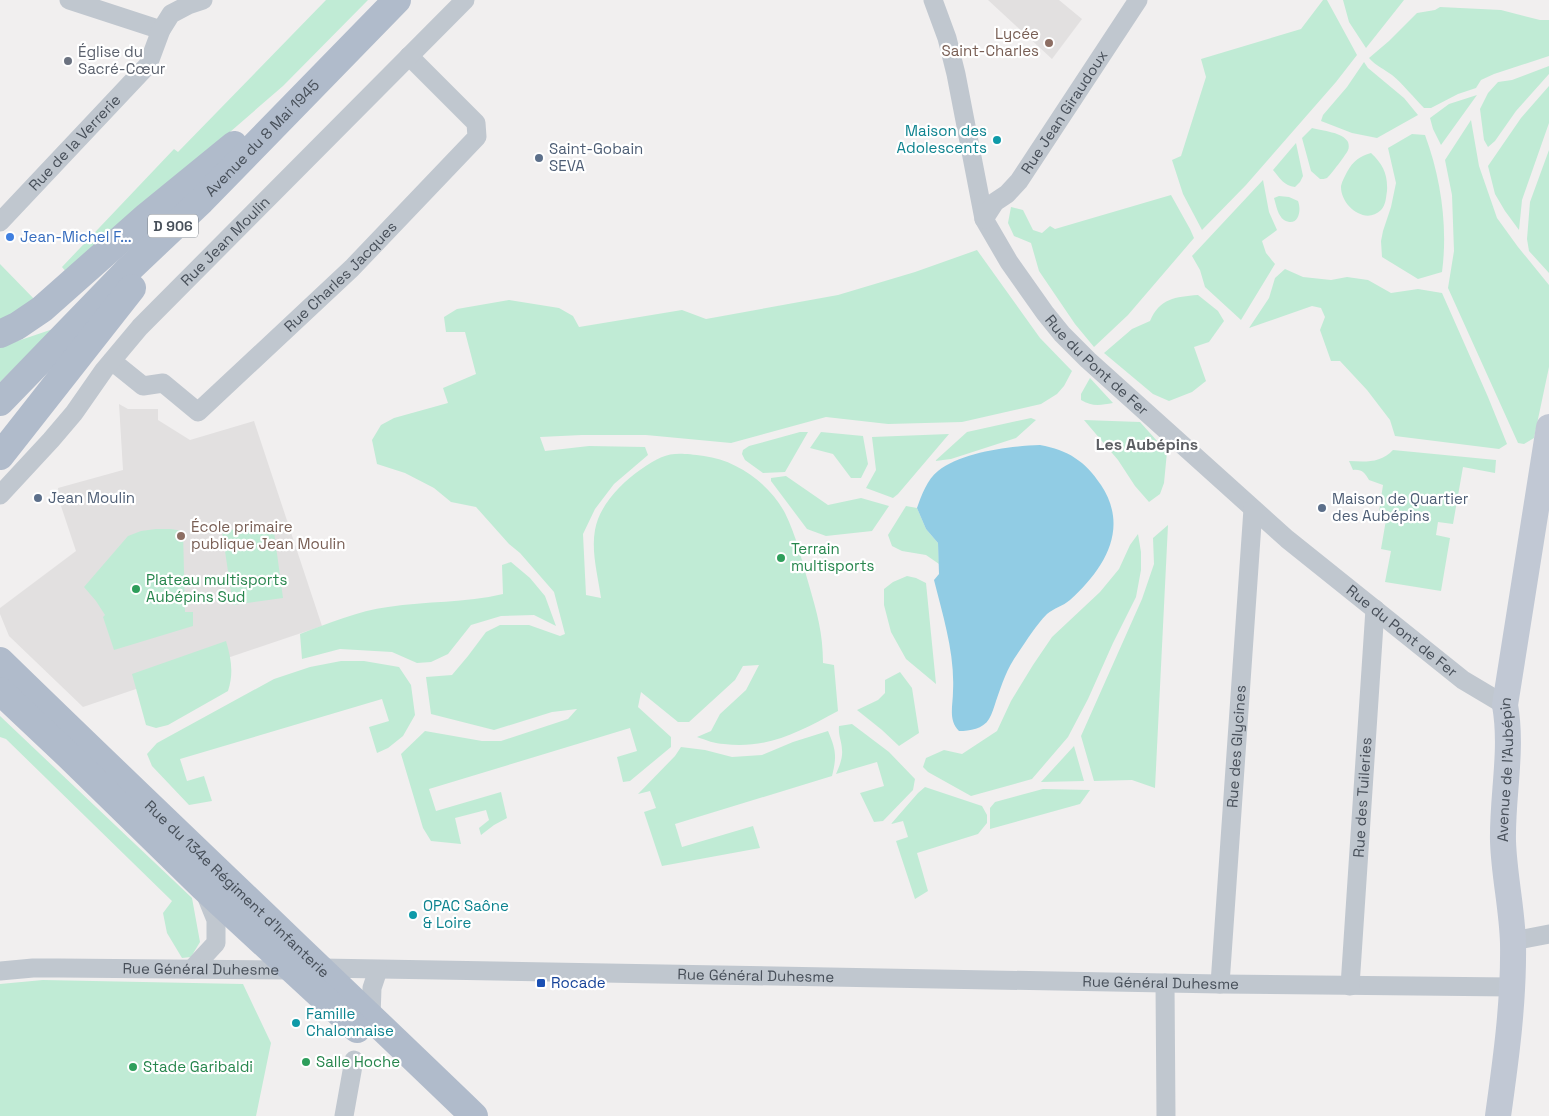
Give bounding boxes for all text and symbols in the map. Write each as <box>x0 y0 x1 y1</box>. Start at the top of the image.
place label: Lycée Saint-Charles <box>941 24 1039 60</box>
marker: Lycée Saint-Charles <box>1043 37 1055 49</box>
place label: Église du Sacré-Cœur <box>78 42 166 78</box>
street label: Rue Jean Giraudoux <box>1016 46 1112 177</box>
marker: Église du Sacré-Cœur <box>62 55 74 67</box>
street label: Avenue du 8 Mai 1945 <box>201 75 323 200</box>
street label: Rue de la Verrerie <box>24 90 124 195</box>
place label: Maison des Adolescents <box>897 121 987 157</box>
marker: Maison des Adolescents <box>991 134 1003 146</box>
place label: Saint-Gobain SEVA <box>549 139 643 175</box>
marker: Saint-Gobain SEVA <box>533 152 545 164</box>
street label: Rue Jean Moulin <box>176 192 273 290</box>
road number: D 906 <box>148 215 198 238</box>
street label: Rue Charles Jacques <box>280 217 401 336</box>
place label: Jean-Michel F... <box>20 227 132 246</box>
marker: Jean-Michel F... <box>4 231 16 243</box>
street label: Rue du Pont de Fer <box>1041 311 1153 419</box>
district label: Les Aubépins <box>1096 434 1198 455</box>
place label: Jean Moulin <box>48 488 135 507</box>
place label: Maison de Quartier des Aubépins <box>1332 489 1469 525</box>
marker: Jean Moulin <box>32 492 44 504</box>
marker: Maison de Quartier des Aubépins <box>1316 502 1328 514</box>
place label: École primaire publique Jean Moulin <box>191 517 345 553</box>
marker: École primaire publique Jean Moulin <box>175 530 187 542</box>
place label: Terrain multisports <box>791 539 875 575</box>
marker: Terrain multisports <box>775 552 787 564</box>
place label: Plateau multisports Aubépins Sud <box>146 570 287 606</box>
street label: Rue du Pont de Fer <box>1343 580 1462 681</box>
marker: Plateau multisports Aubépins Sud <box>130 583 142 595</box>
street label: Rue des Glycines <box>1222 684 1250 809</box>
street label: Avenue de l'Aubépin <box>1493 696 1517 842</box>
street label: Rue des Tuileries <box>1349 736 1375 858</box>
street label: Rue du 134e Régiment d'Infanterie <box>141 796 334 982</box>
place label: OPAC Saône & Loire <box>423 896 509 932</box>
marker: OPAC Saône & Loire <box>407 909 419 921</box>
street label: Rue Général Duhesme <box>122 959 279 979</box>
street label: Rue Général Duhesme <box>677 964 834 986</box>
street label: Rue Général Duhesme <box>1082 972 1239 993</box>
place label: Rocade <box>551 973 606 992</box>
marker: Rocade <box>535 977 547 989</box>
place label: Famille Chalonnaise <box>306 1004 394 1040</box>
marker: Famille Chalonnaise <box>290 1017 302 1029</box>
place label: Salle Hoche <box>316 1052 400 1071</box>
marker: Salle Hoche <box>300 1056 312 1068</box>
place label: Stade Garibaldi <box>143 1057 253 1076</box>
marker: Stade Garibaldi <box>127 1061 139 1073</box>

